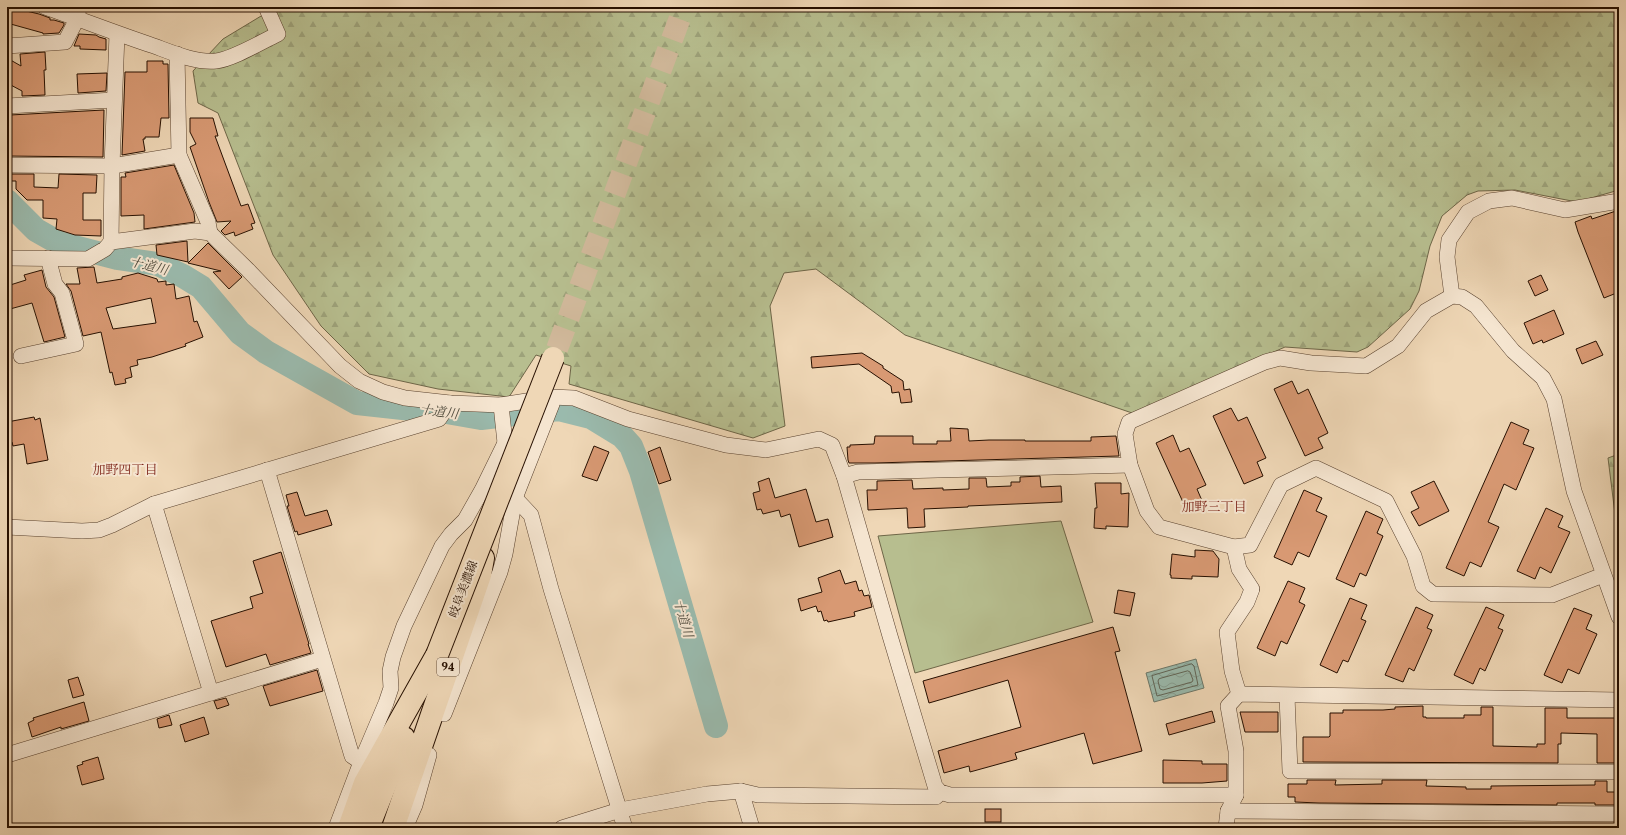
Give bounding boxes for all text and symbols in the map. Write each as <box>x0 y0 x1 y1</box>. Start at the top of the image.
water label: 十道川 <box>128 253 172 278</box>
water label: 十道川 <box>419 400 461 422</box>
district label: 加野四丁目 <box>92 461 158 477</box>
district label: 加野三丁目 <box>1181 498 1247 514</box>
street label: 岐阜美濃線 <box>445 558 480 620</box>
water label: 十道川 <box>671 597 698 641</box>
road number: 94 <box>437 658 459 676</box>

